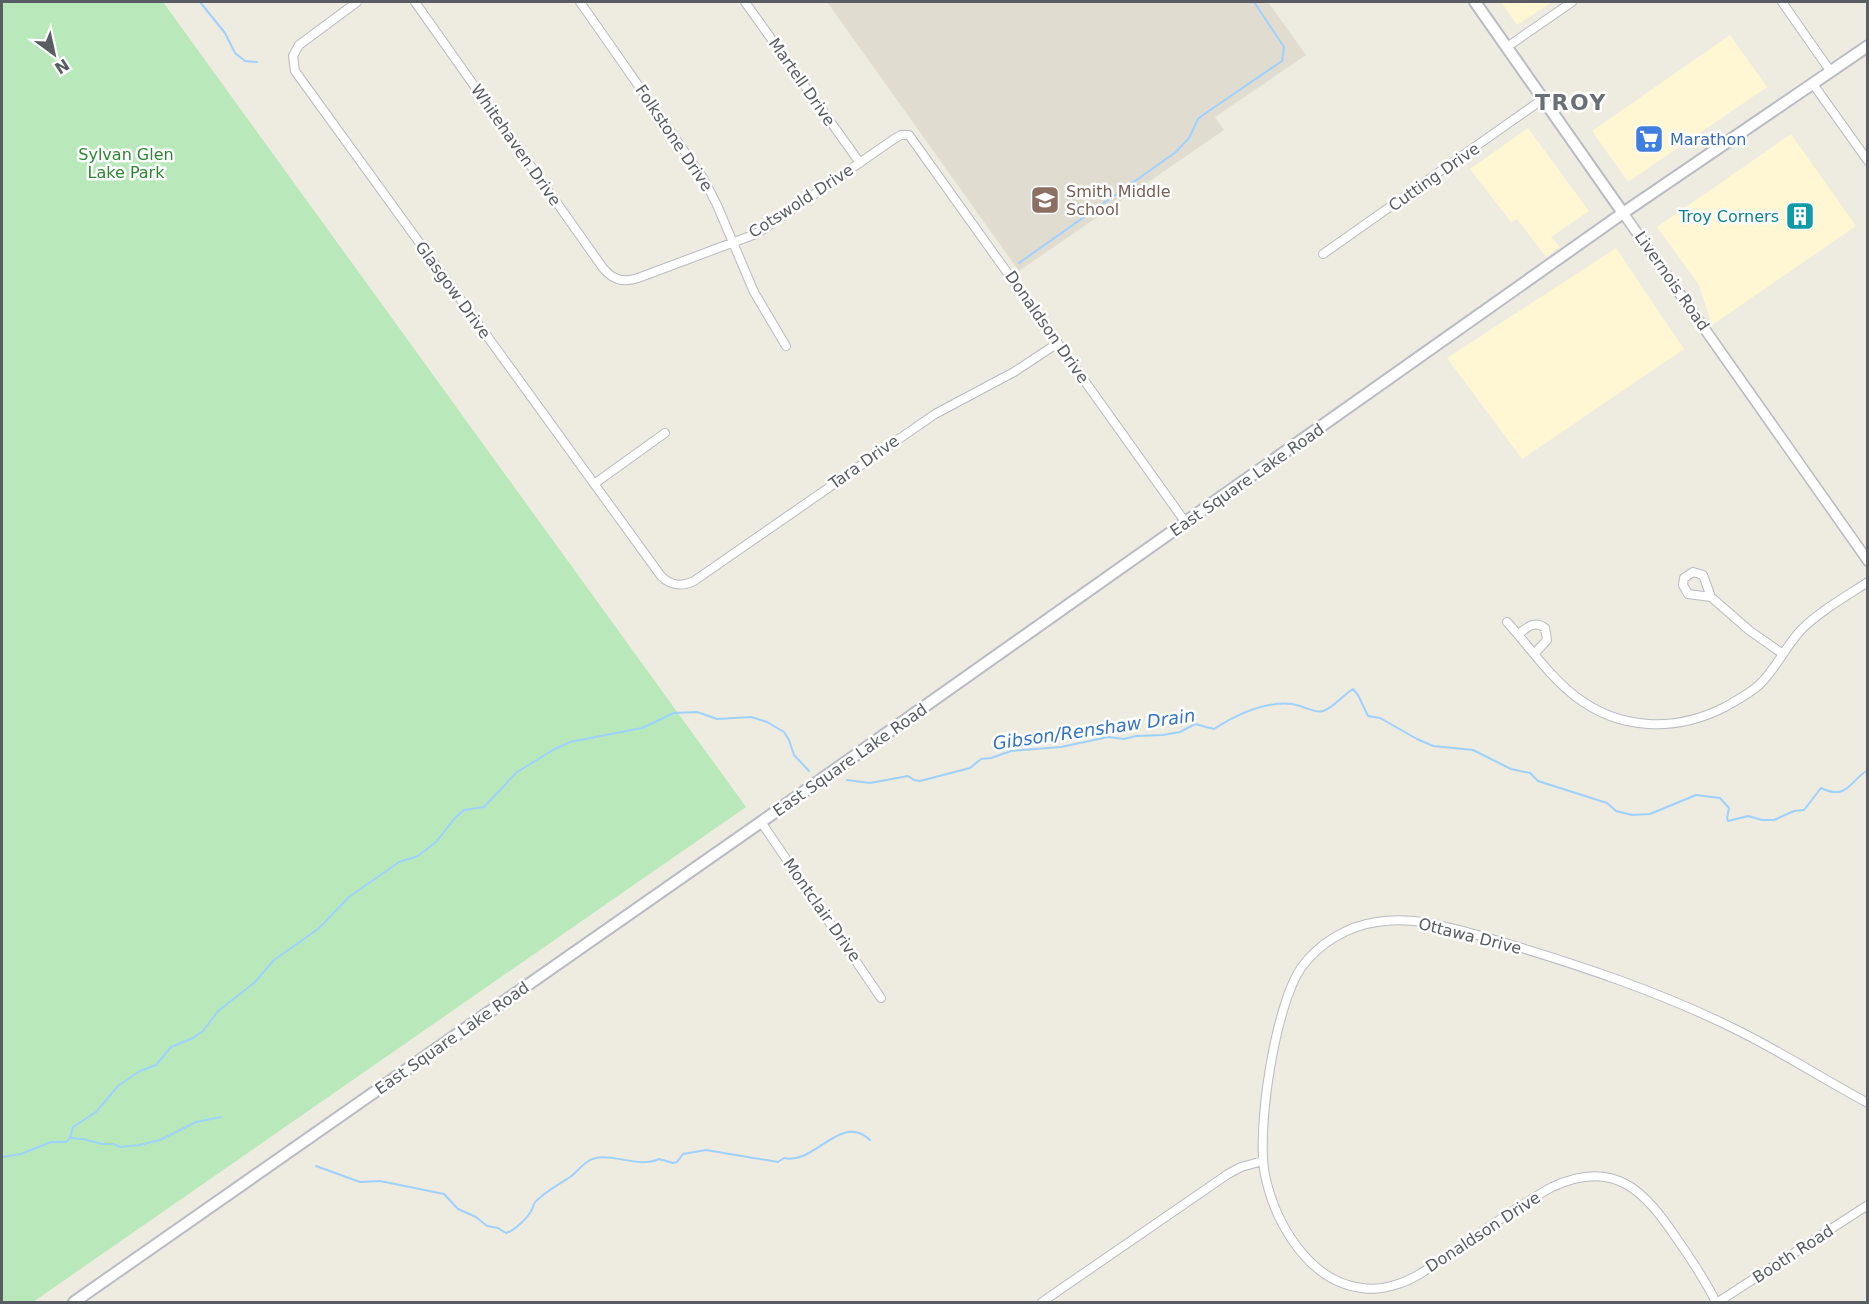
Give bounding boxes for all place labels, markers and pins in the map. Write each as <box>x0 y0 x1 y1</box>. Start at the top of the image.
supermarket icon: Marathon <box>1633 123 1665 155</box>
place label: Marathon <box>1670 130 1746 149</box>
place label: Smith Middle School <box>1066 182 1171 219</box>
school or university icon: Smith Middle School <box>1029 184 1061 216</box>
building icon: Troy Corners <box>1784 200 1816 232</box>
place label: Troy Corners <box>1678 207 1779 226</box>

